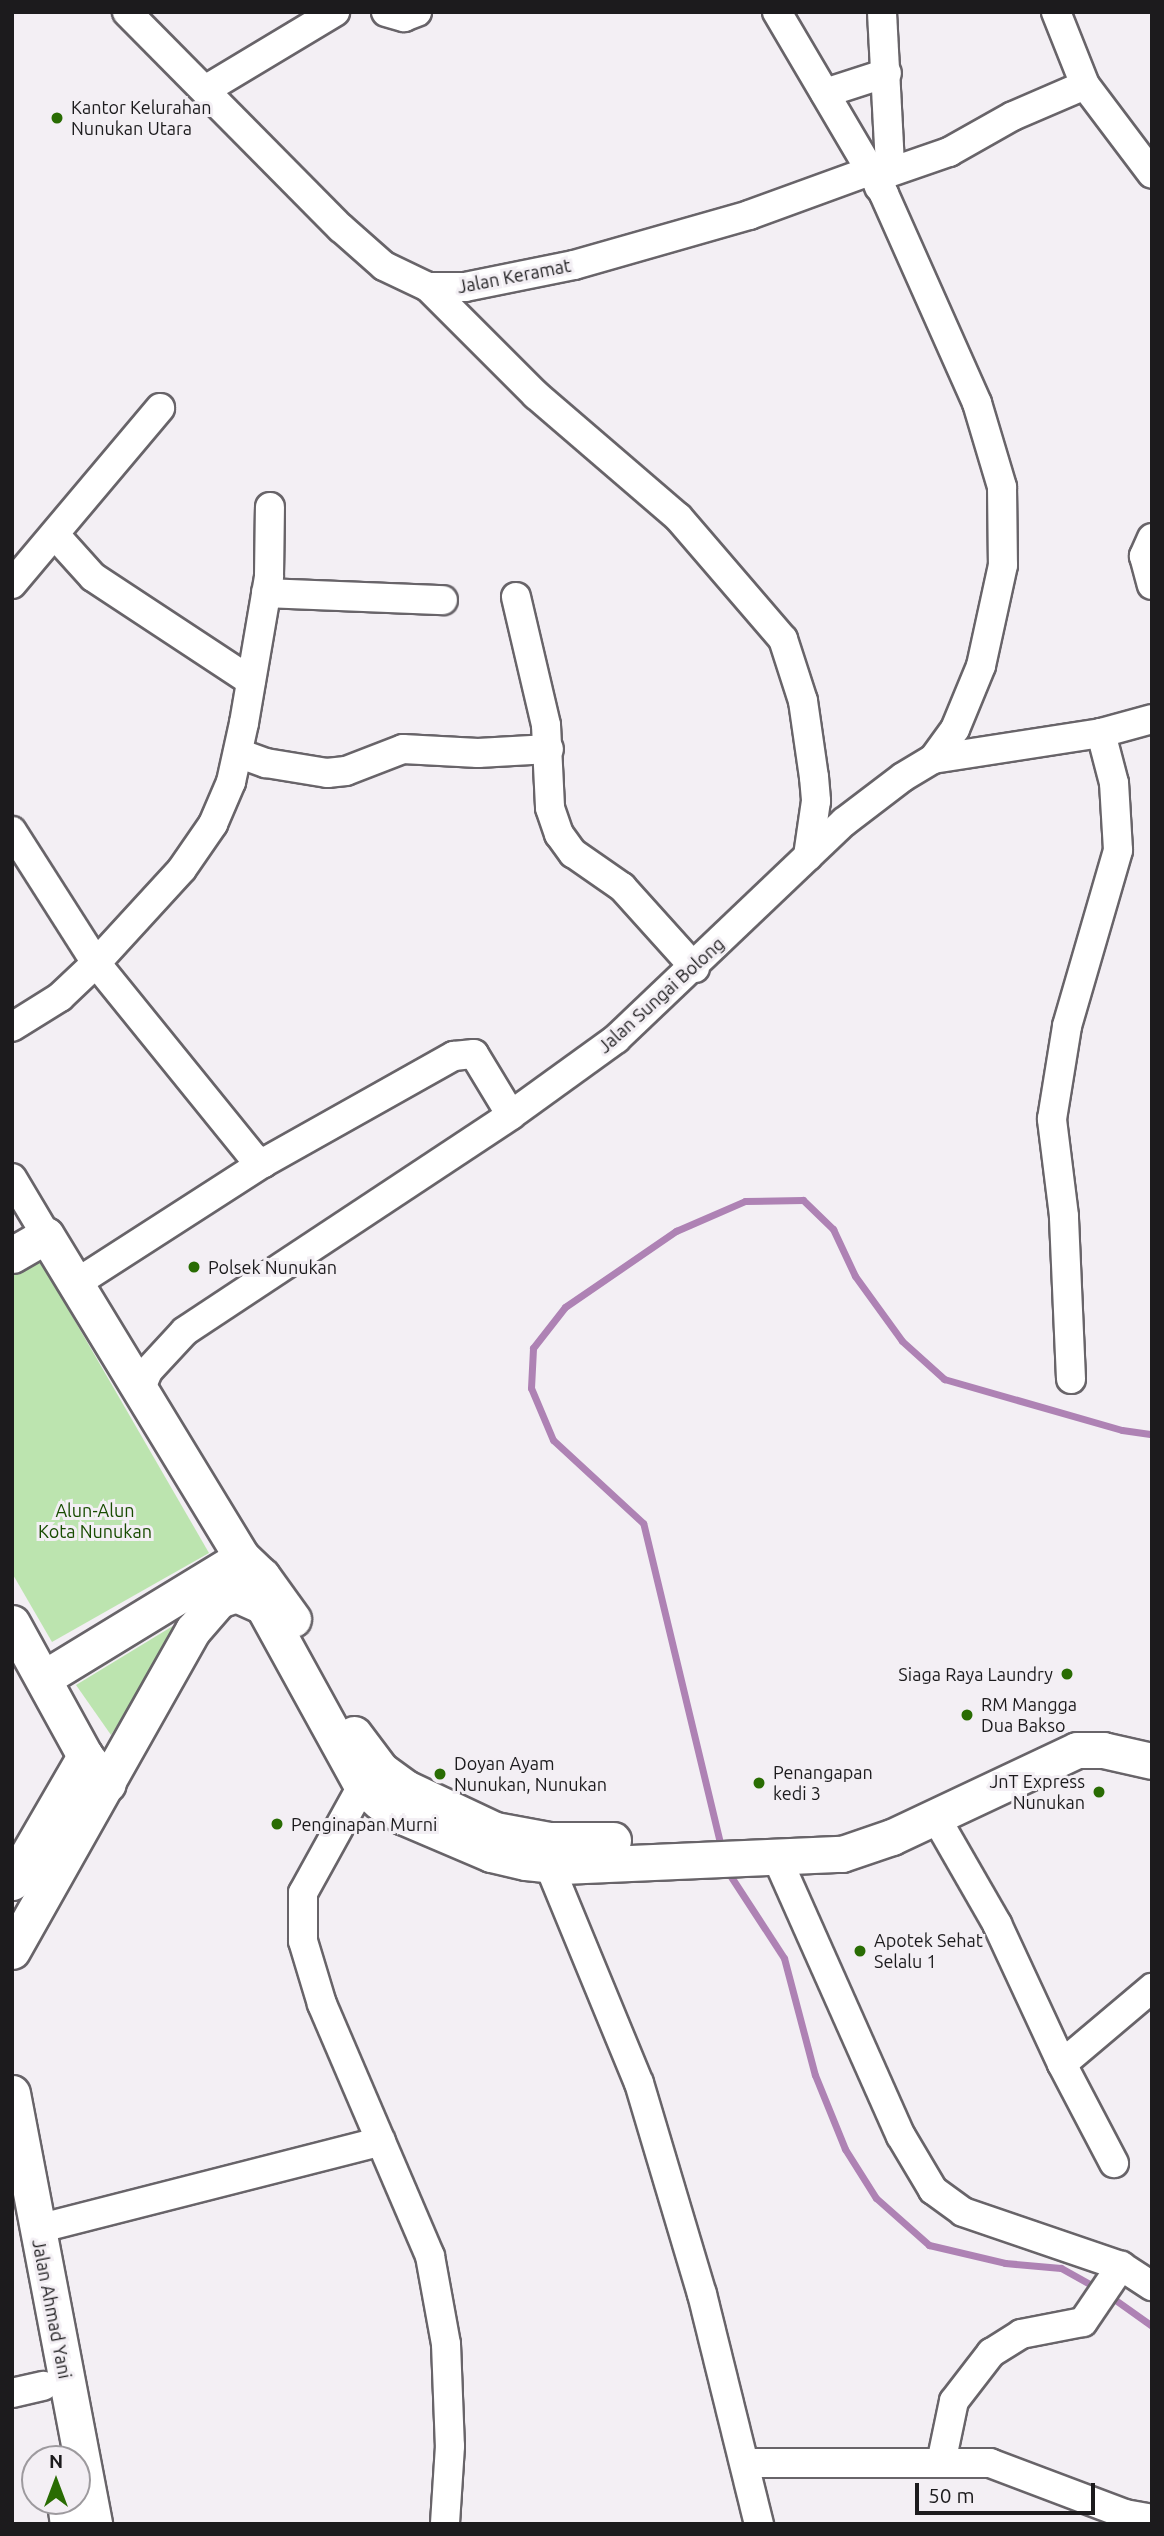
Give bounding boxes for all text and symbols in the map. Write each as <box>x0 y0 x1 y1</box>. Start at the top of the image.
place label: Kantor Kelurahan Nunukan Utara <box>71 97 212 140</box>
marker: Kantor Kelurahan Nunukan Utara <box>49 110 65 126</box>
street label: Jalan Keramat <box>455 254 573 298</box>
street label: Jalan Sungai Bolong <box>593 933 729 1057</box>
place label: Polsek Nunukan <box>208 1256 337 1278</box>
marker: Polsek Nunukan <box>186 1259 202 1275</box>
park label: Alun-Alun Kota Nunukan <box>38 1500 152 1542</box>
place label: Siaga Raya Laundry <box>898 1663 1053 1685</box>
marker: Siaga Raya Laundry <box>1059 1666 1075 1682</box>
place label: RM Mangga Dua Bakso <box>981 1694 1077 1736</box>
marker: RM Mangga Dua Bakso <box>959 1707 975 1723</box>
place label: Doyan Ayam Nunukan, Nunukan <box>454 1753 607 1796</box>
place label: Penangapan kedi 3 <box>773 1762 873 1804</box>
marker: Doyan Ayam Nunukan, Nunukan <box>432 1766 448 1782</box>
place label: JnT Express Nunukan <box>989 1771 1085 1814</box>
marker: Penangapan kedi 3 <box>751 1775 767 1791</box>
marker: JnT Express Nunukan <box>1091 1784 1107 1800</box>
place label: Penginapan Murni <box>291 1813 437 1835</box>
marker: Penginapan Murni <box>269 1816 285 1832</box>
place label: Apotek Sehat Selalu 1 <box>874 1930 983 1972</box>
marker: Apotek Sehat Selalu 1 <box>852 1943 868 1959</box>
street label: Jalan Ahmad Yani <box>28 2237 76 2381</box>
north arrow <box>21 2445 91 2515</box>
text: N <box>49 2450 63 2472</box>
scale bar <box>919 2470 1099 2514</box>
text: 50 m <box>928 2483 975 2507</box>

